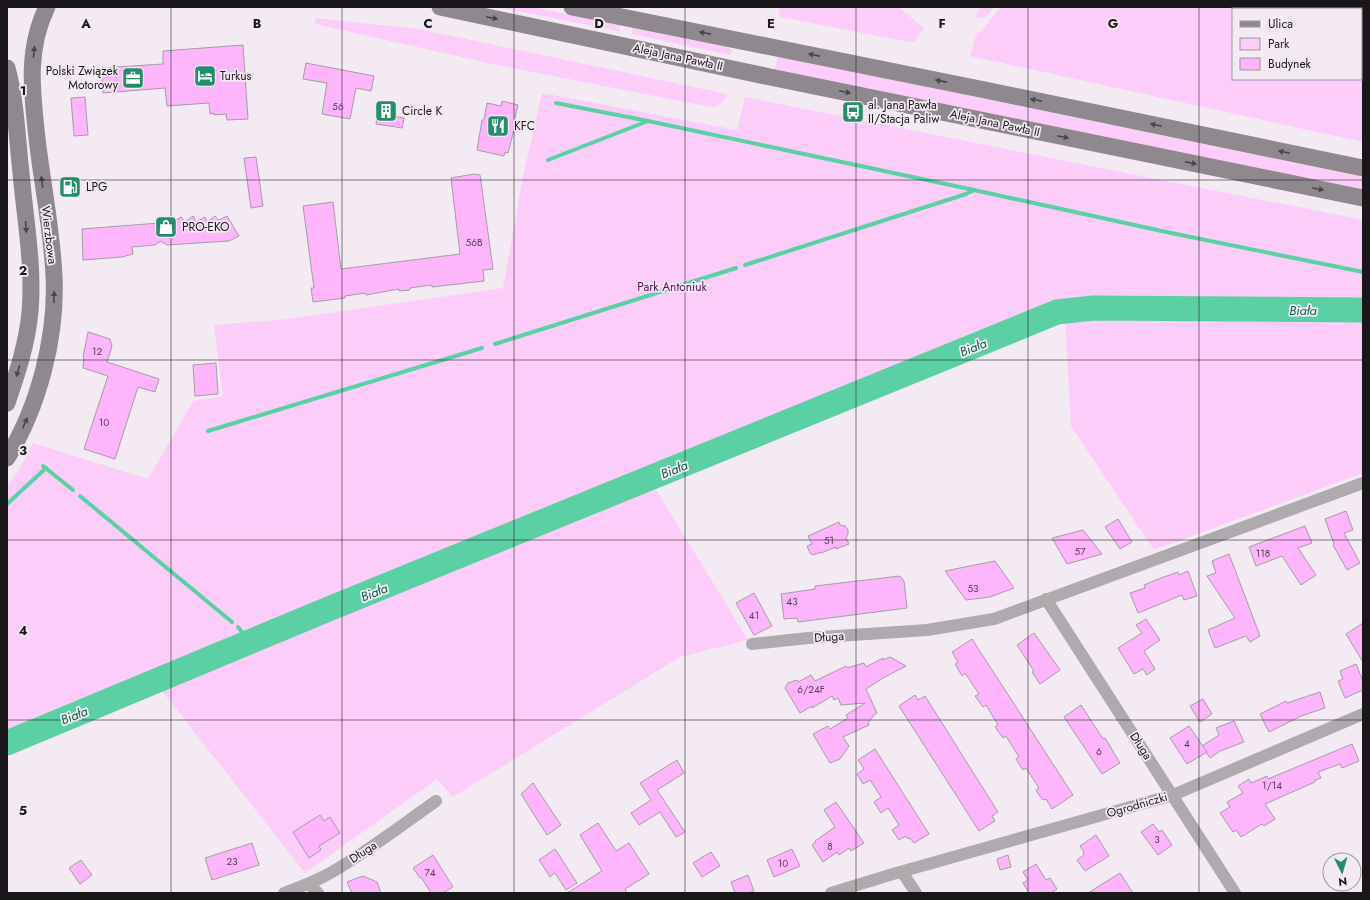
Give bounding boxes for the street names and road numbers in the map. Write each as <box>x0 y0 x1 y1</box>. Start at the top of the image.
street label: Aleja Jana Pawła II <box>631 39 725 75</box>
street label: Aleja Jana Pawła II <box>948 105 1042 141</box>
street label: Wierzbowa <box>37 205 62 265</box>
street label: Długa <box>813 627 845 647</box>
street label: Długa <box>1125 729 1157 764</box>
street label: Ogrodniczki <box>1104 788 1170 822</box>
street label: Długa <box>346 836 381 868</box>

